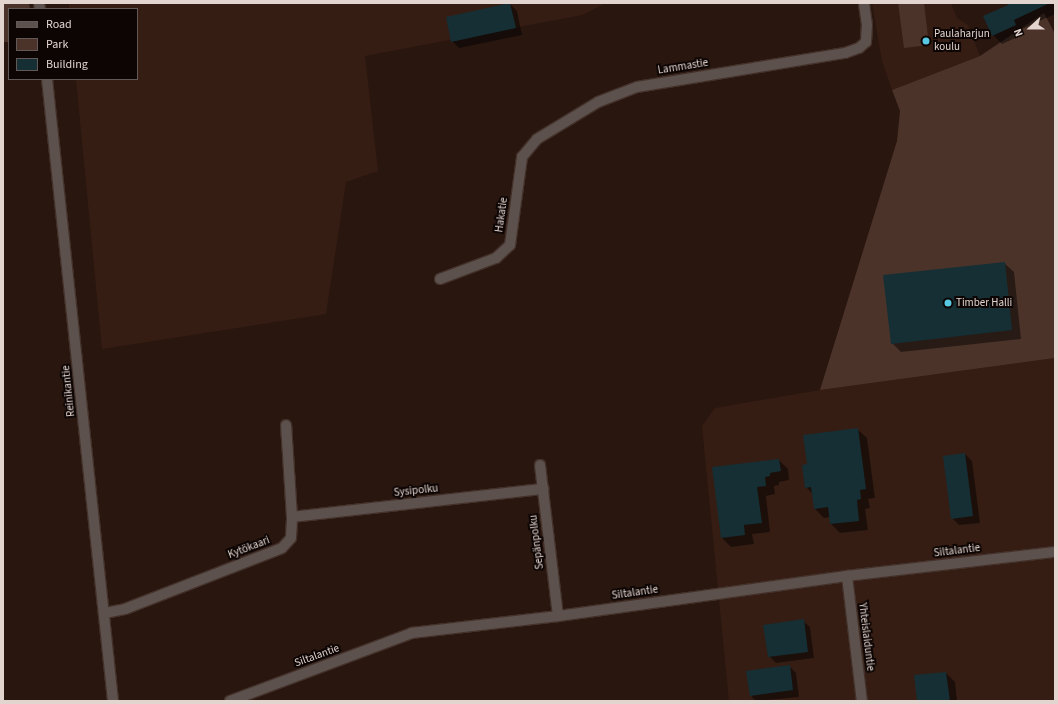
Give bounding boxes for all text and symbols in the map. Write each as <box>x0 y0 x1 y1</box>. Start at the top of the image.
legend <box>8 8 138 80</box>
north arrow <box>1010 8 1050 48</box>
text: Road <box>46 16 72 33</box>
text: N <box>1010 26 1027 39</box>
place label: Paulaharjun koulu <box>934 28 990 54</box>
text: Park <box>46 36 68 53</box>
marker: Paulaharjun koulu <box>921 36 931 46</box>
text: Building <box>46 56 88 73</box>
street label: Lammastie <box>657 56 709 78</box>
street label: Hakatie <box>493 197 511 233</box>
place label: Timber Halli <box>956 296 1012 310</box>
marker: Timber Halli <box>943 298 953 308</box>
street label: Reinikantie <box>60 365 78 417</box>
street label: Sysipolku <box>393 482 439 500</box>
street label: Sepänpolku <box>527 514 547 570</box>
street label: Kytökaari <box>226 534 272 562</box>
street label: Siltalantie <box>933 542 981 560</box>
street label: Siltalantie <box>611 583 659 603</box>
street label: Yhteislaiduntie <box>855 602 877 672</box>
street label: Siltalantie <box>293 642 341 670</box>

